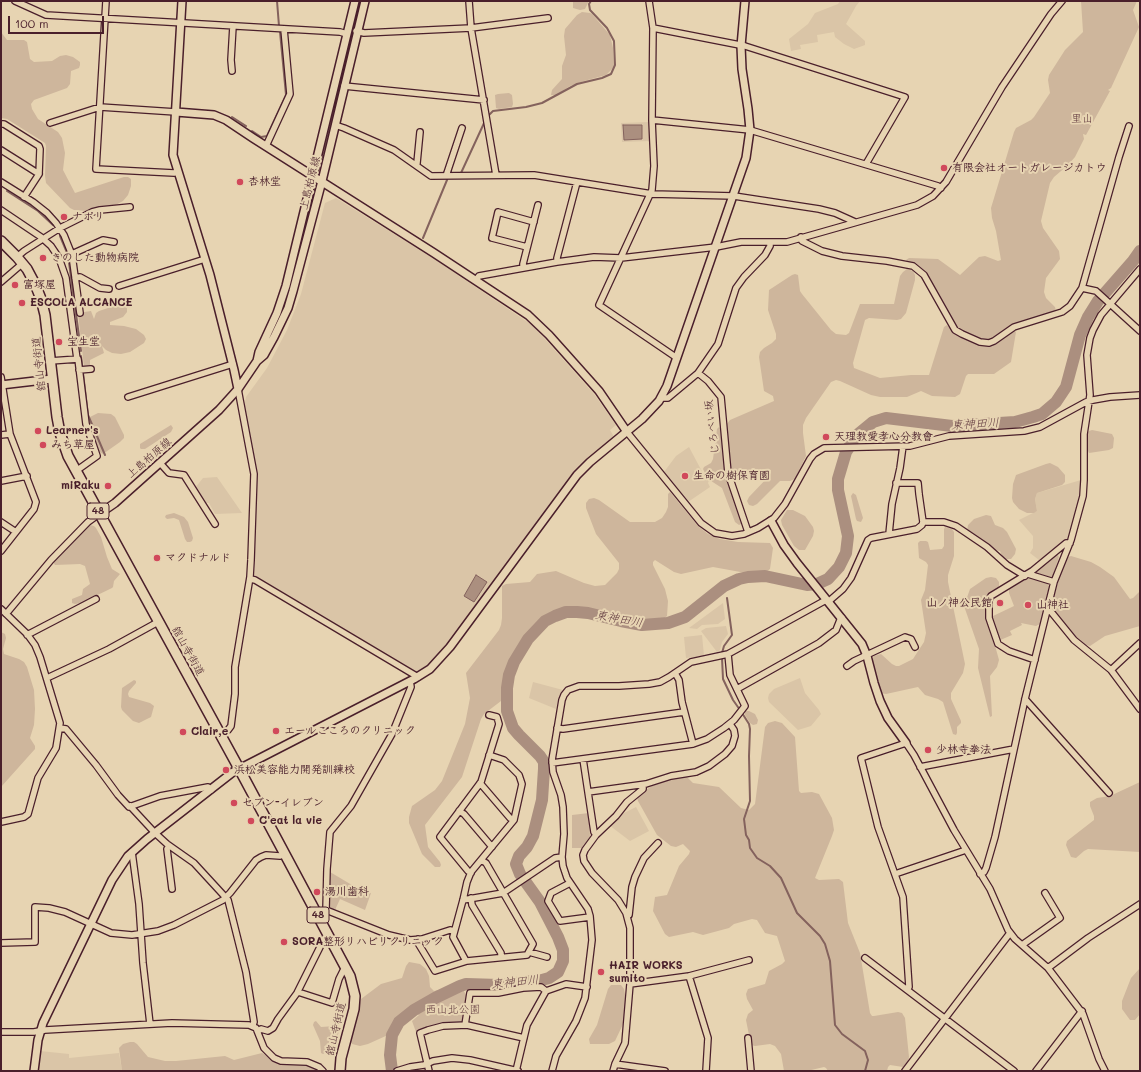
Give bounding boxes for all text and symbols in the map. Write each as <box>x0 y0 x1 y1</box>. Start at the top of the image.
scale bar <box>10 8 106 34</box>
text: 100 m <box>15 15 49 31</box>
park label: 里山 <box>1071 112 1093 126</box>
street label: 上島柏原線 <box>297 155 323 211</box>
place label: 有限会社オートガレージカトウ <box>952 161 1106 175</box>
marker: 有限会社オートガレージカトウ <box>939 163 949 173</box>
place label: 杏林堂 <box>248 175 281 189</box>
marker: 杏林堂 <box>235 177 245 187</box>
place label: ナポリ <box>72 210 105 224</box>
marker: ナポリ <box>59 212 69 222</box>
place label: きのした動物病院 <box>51 251 139 265</box>
marker: きのした動物病院 <box>38 253 48 263</box>
place label: 富塚屋 <box>23 278 56 292</box>
marker: 富塚屋 <box>10 280 20 290</box>
place label: ESCOLA ALCANCE <box>30 296 132 310</box>
marker: ESCOLA ALCANCE <box>17 298 27 308</box>
place label: 宝生堂 <box>67 335 100 349</box>
street label: 舘山寺街道 <box>30 336 48 392</box>
marker: 宝生堂 <box>54 337 64 347</box>
street label: じろべい坂 <box>702 399 722 455</box>
water label: 東神田川 <box>951 416 999 432</box>
place label: Learner's <box>46 424 99 438</box>
marker: Learner's <box>33 426 43 436</box>
place label: 天理教愛孝心分教會 <box>834 430 933 444</box>
marker: 天理教愛孝心分教會 <box>821 432 831 442</box>
street label: 上島柏原線 <box>124 435 174 481</box>
place label: みち草屋 <box>51 438 95 452</box>
marker: みち草屋 <box>38 440 48 450</box>
place label: 生命の樹保育園 <box>693 469 770 483</box>
marker: 生命の樹保育園 <box>680 471 690 481</box>
place label: miRaku <box>61 479 100 493</box>
marker: miRaku <box>103 481 113 491</box>
road number: 48 <box>87 503 109 519</box>
place label: マクドナルド <box>165 551 231 565</box>
marker: マクドナルド <box>152 553 162 563</box>
place label: 山ノ神公民館 <box>926 596 992 610</box>
marker: 山ノ神公民館 <box>995 598 1005 608</box>
place label: 山神社 <box>1036 598 1069 612</box>
marker: 山神社 <box>1023 600 1033 610</box>
water label: 東神田川 <box>594 608 644 630</box>
street label: 舘山寺街道 <box>169 624 207 678</box>
place label: エールこころのクリニック <box>284 724 416 738</box>
place label: Clair,e <box>191 725 228 739</box>
marker: エールこころのクリニック <box>271 726 281 736</box>
marker: Clair,e <box>178 727 188 737</box>
place label: 少林寺拳法 <box>936 743 991 757</box>
marker: 少林寺拳法 <box>923 745 933 755</box>
place label: 浜松美容能力開発訓練校 <box>234 763 355 777</box>
marker: 浜松美容能力開発訓練校 <box>221 765 231 775</box>
place label: セブン-イレブン <box>242 796 324 810</box>
marker: セブン-イレブン <box>229 798 239 808</box>
place label: C'eat la vie <box>259 814 322 828</box>
marker: C'eat la vie <box>246 816 256 826</box>
place label: 湯川歯科 <box>325 885 369 899</box>
marker: 湯川歯科 <box>312 887 322 897</box>
road number: 48 <box>307 907 329 923</box>
place label: SORA整形リハビリクリニック <box>292 935 444 949</box>
marker: SORA整形リハビリクリニック <box>279 937 289 947</box>
place label: HAIR WORKS sumito <box>609 959 683 985</box>
marker: HAIR WORKS sumito <box>596 967 606 977</box>
water label: 東神田川 <box>490 972 540 992</box>
street label: 舘山寺街道 <box>323 1001 349 1057</box>
park label: 西山北公園 <box>426 1003 480 1017</box>

